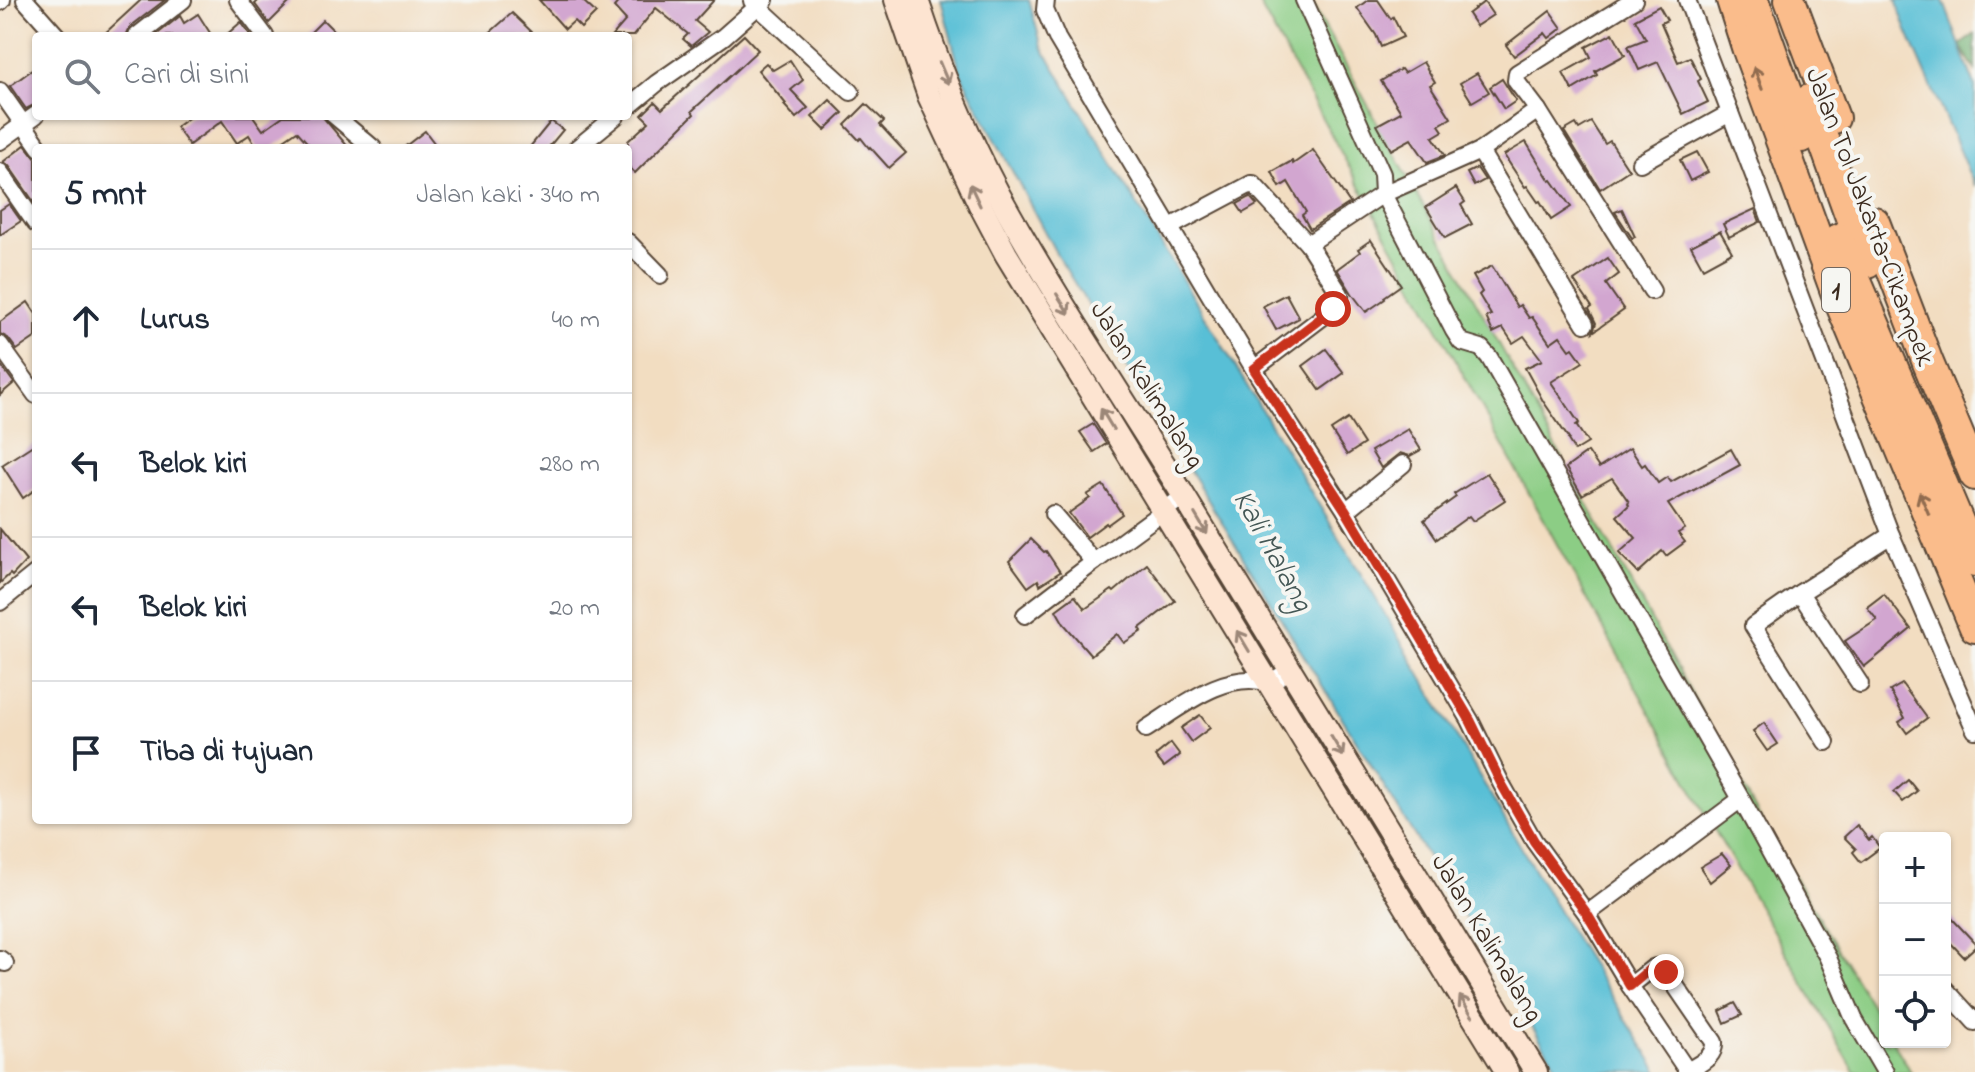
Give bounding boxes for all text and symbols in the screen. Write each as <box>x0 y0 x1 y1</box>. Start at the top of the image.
search box <box>32 32 632 120</box>
icon: search <box>60 54 104 98</box>
text: Cari di sini <box>124 54 250 98</box>
one-way arrow <box>937 60 952 85</box>
street label: Jalan Tol Jakarta–Cikampek <box>1793 62 1945 373</box>
one-way arrow <box>1750 66 1764 91</box>
text: 5 mnt <box>64 171 147 221</box>
text: Jalan kaki · 340 m <box>416 177 600 215</box>
one-way arrow <box>967 183 982 207</box>
road number: 1 <box>1822 268 1850 312</box>
route start <box>1315 291 1351 327</box>
one-way arrow <box>1055 292 1071 315</box>
street label: Jalan Kalimalang <box>1078 294 1214 478</box>
icon: ahead <box>64 299 108 343</box>
text: Lurus <box>140 299 210 343</box>
text: 40 m <box>551 302 600 340</box>
one-way arrow <box>1099 408 1115 431</box>
icon: left <box>64 443 108 487</box>
text: Belok kiri <box>140 443 247 487</box>
text: 280 m <box>539 446 600 484</box>
water label: Kali Malang <box>1220 483 1323 621</box>
one-way arrow <box>1915 491 1930 515</box>
one-way arrow <box>1193 512 1209 535</box>
icon: left <box>64 587 108 631</box>
text: Belok kiri <box>140 587 247 631</box>
text: 20 m <box>549 590 600 628</box>
one-way arrow <box>1234 630 1250 653</box>
icon: arrive <box>64 731 108 775</box>
text: Tiba di tujuan <box>140 731 313 775</box>
one-way arrow <box>1329 734 1345 757</box>
map controls <box>1879 832 1951 1048</box>
button: + <box>1879 832 1951 904</box>
street label: Jalan Kalimalang <box>1419 846 1553 1031</box>
button: − <box>1879 904 1951 976</box>
route end <box>1648 954 1684 990</box>
button: locate <box>1879 976 1951 1048</box>
one-way arrow <box>1458 995 1475 1017</box>

